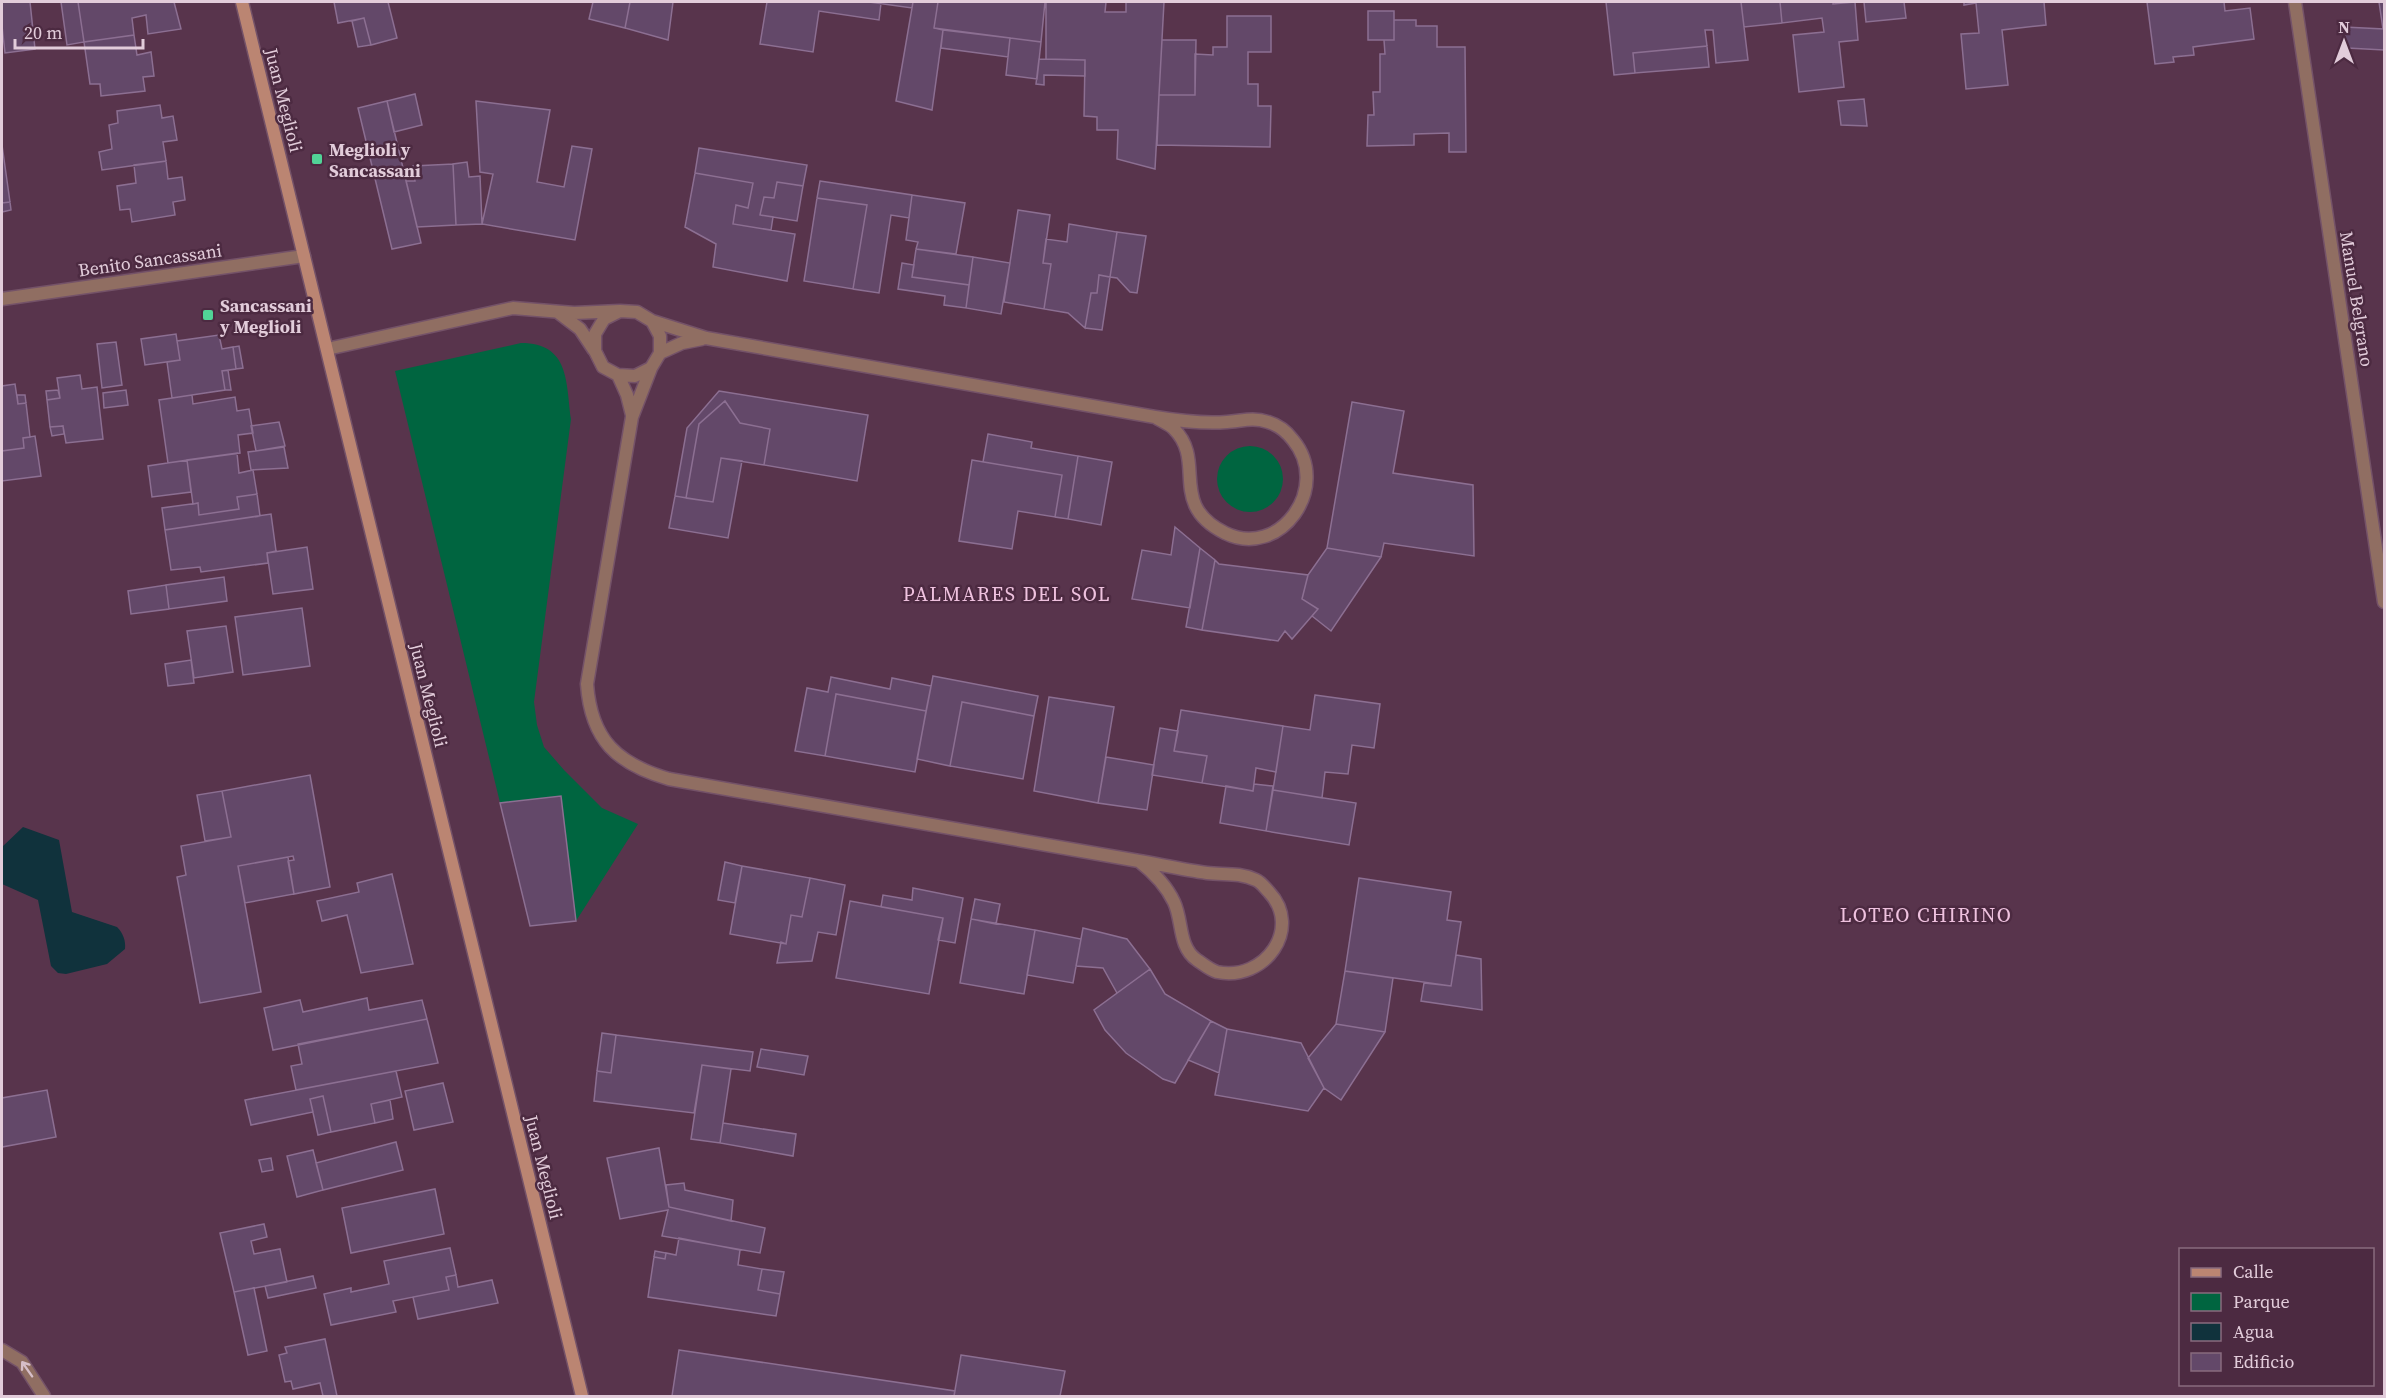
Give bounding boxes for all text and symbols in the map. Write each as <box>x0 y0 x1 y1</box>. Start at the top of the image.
scale bar <box>15 12 142 50</box>
north arrow <box>2314 12 2374 72</box>
text: N <box>2338 16 2350 38</box>
text: 20 m <box>24 20 62 45</box>
street label: Juan Meglioli <box>259 44 309 155</box>
place label: Meglioli y Sancassani <box>329 137 421 183</box>
marker: Meglioli y Sancassani <box>310 152 324 166</box>
street label: Manuel Belgrano <box>2334 230 2380 369</box>
street label: Benito Sancassani <box>77 238 223 282</box>
place label: Sancassani y Meglioli <box>219 293 312 339</box>
marker: Sancassani y Meglioli <box>201 308 215 322</box>
district label: PALMARES DEL SOL <box>903 580 1111 608</box>
street label: Juan Meglioli <box>404 639 454 750</box>
district label: LOTEO CHIRINO <box>1840 901 2012 929</box>
street label: Juan Meglioli <box>519 1111 569 1222</box>
legend <box>2179 1248 2374 1386</box>
text: Calle <box>2233 1259 2273 1284</box>
text: Parque <box>2233 1289 2290 1314</box>
text: Agua <box>2233 1319 2275 1344</box>
text: Edificio <box>2233 1349 2294 1374</box>
one-way arrow <box>20 1361 33 1378</box>

